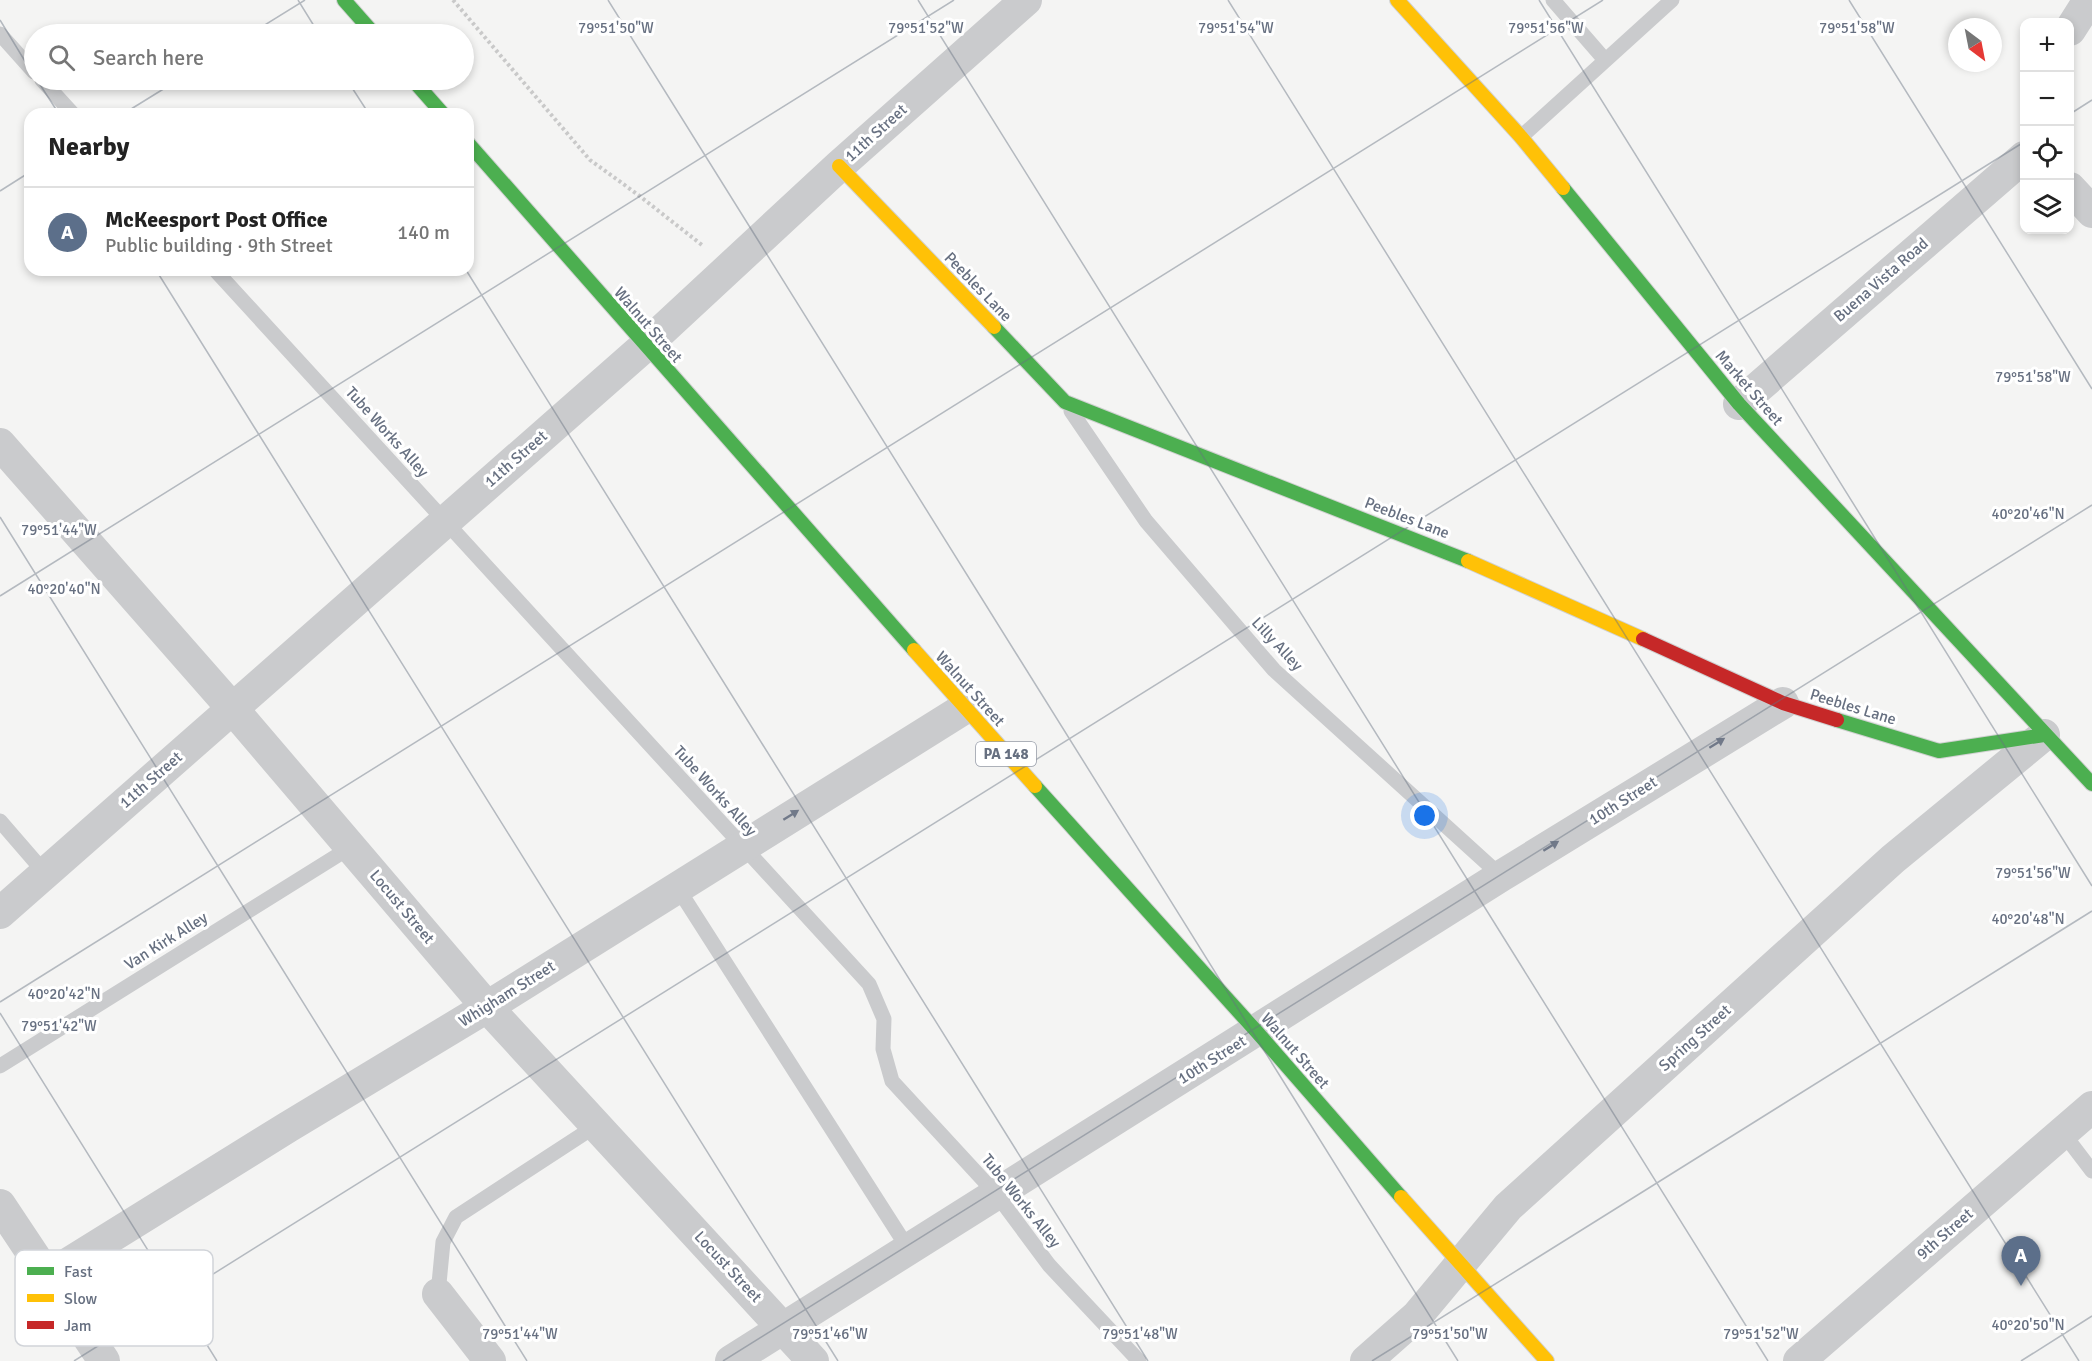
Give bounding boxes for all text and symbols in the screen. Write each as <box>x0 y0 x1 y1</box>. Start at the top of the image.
north arrow <box>1948 18 2002 72</box>
map controls <box>2020 18 2074 234</box>
button: + <box>2020 18 2074 72</box>
text: 79°51'50"W <box>578 19 654 37</box>
text: 79°51'52"W <box>888 19 964 37</box>
text: 79°51'54"W <box>1198 19 1274 37</box>
text: 79°51'56"W <box>1508 19 1584 37</box>
text: 79°51'58"W <box>1819 19 1895 37</box>
search box <box>24 24 474 90</box>
icon: search <box>45 41 78 74</box>
text: Search here <box>93 44 204 71</box>
button: − <box>2020 72 2074 126</box>
street label: 11th Street <box>841 100 912 166</box>
button: locate <box>2020 126 2074 180</box>
text: Nearby <box>48 131 129 163</box>
button: layers <box>2020 180 2074 234</box>
text: McKeesport Post Office <box>105 206 328 233</box>
text: A <box>61 220 74 245</box>
text: 140 m <box>397 220 450 245</box>
text: Public building · 9th Street <box>105 233 333 258</box>
street label: Buena Vista Road <box>1830 233 1932 327</box>
street label: Peebles Lane <box>940 248 1016 326</box>
street label: Walnut Street <box>610 283 687 367</box>
street label: Market Street <box>1711 346 1787 430</box>
text: 79°51'58"W <box>1995 368 2071 386</box>
street label: Tube Works Alley <box>341 383 433 482</box>
street label: 11th Street <box>480 426 552 492</box>
street label: Peebles Lane <box>1362 493 1452 543</box>
text: 40°20'46"N <box>1991 505 2065 523</box>
text: 79°51'44"W <box>21 521 97 539</box>
text: 40°20'40"N <box>27 580 101 598</box>
street label: Lilly Alley <box>1247 613 1307 675</box>
street label: Walnut Street <box>931 647 1009 731</box>
street label: Peebles Lane <box>1807 684 1899 730</box>
one-way arrow <box>1709 738 1725 749</box>
street label: Tube Works Alley <box>669 742 761 841</box>
road number: PA 148 <box>976 742 1036 766</box>
street label: 11th Street <box>115 747 187 813</box>
street label: 10th Street <box>1585 772 1661 830</box>
your location <box>1410 801 1439 830</box>
one-way arrow <box>783 810 800 821</box>
one-way arrow <box>1543 840 1559 851</box>
text: 79°51'56"W <box>1995 864 2071 882</box>
street label: Locust Street <box>365 866 439 948</box>
street label: Van Kirk Alley <box>121 907 212 974</box>
text: 40°20'48"N <box>1991 910 2065 928</box>
street label: Whigham Street <box>455 956 559 1032</box>
text: 40°20'42"N <box>27 985 101 1003</box>
street label: Spring Street <box>1655 1000 1736 1076</box>
street label: Walnut Street <box>1257 1009 1334 1093</box>
text: 79°51'42"W <box>21 1017 97 1035</box>
street label: 10th Street <box>1174 1031 1250 1089</box>
street label: Tube Works Alley <box>977 1150 1065 1252</box>
street label: 9th Street <box>1913 1204 1978 1264</box>
street label: Locust Street <box>690 1227 766 1307</box>
pin: A <box>2002 1236 2040 1286</box>
legend <box>15 1250 213 1346</box>
text: Fast <box>64 1262 93 1282</box>
text: Slow <box>64 1289 98 1309</box>
text: Jam <box>64 1316 92 1336</box>
text: 40°20'50"N <box>1991 1316 2065 1334</box>
text: 79°51'44"W <box>482 1325 558 1343</box>
text: 79°51'46"W <box>792 1325 868 1343</box>
text: 79°51'48"W <box>1102 1325 1178 1343</box>
text: 79°51'50"W <box>1412 1325 1488 1343</box>
text: 79°51'52"W <box>1723 1325 1799 1343</box>

